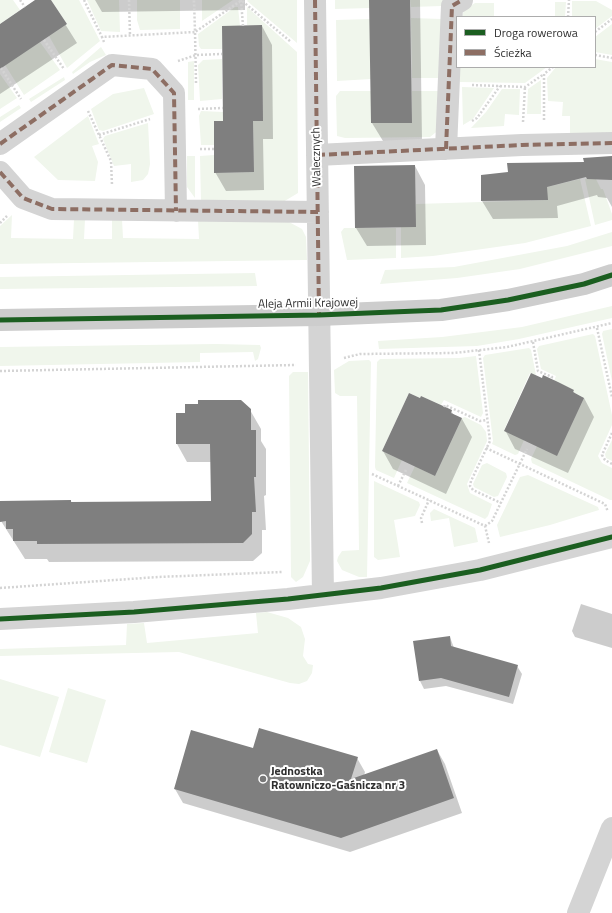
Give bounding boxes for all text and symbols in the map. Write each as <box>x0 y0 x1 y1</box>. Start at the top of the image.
legend <box>456 16 596 68</box>
text: Droga rowerowa <box>494 23 578 42</box>
text: Ścieżka <box>494 43 532 62</box>
street label: Walecznych <box>309 127 325 187</box>
street label: Aleja Armii Krajowej <box>258 296 358 312</box>
place label: Jednostka Ratowniczo-Gaśnicza nr 3 <box>271 765 405 793</box>
marker: Jednostka Ratowniczo-Gaśnicza nr 3 <box>258 774 268 784</box>

